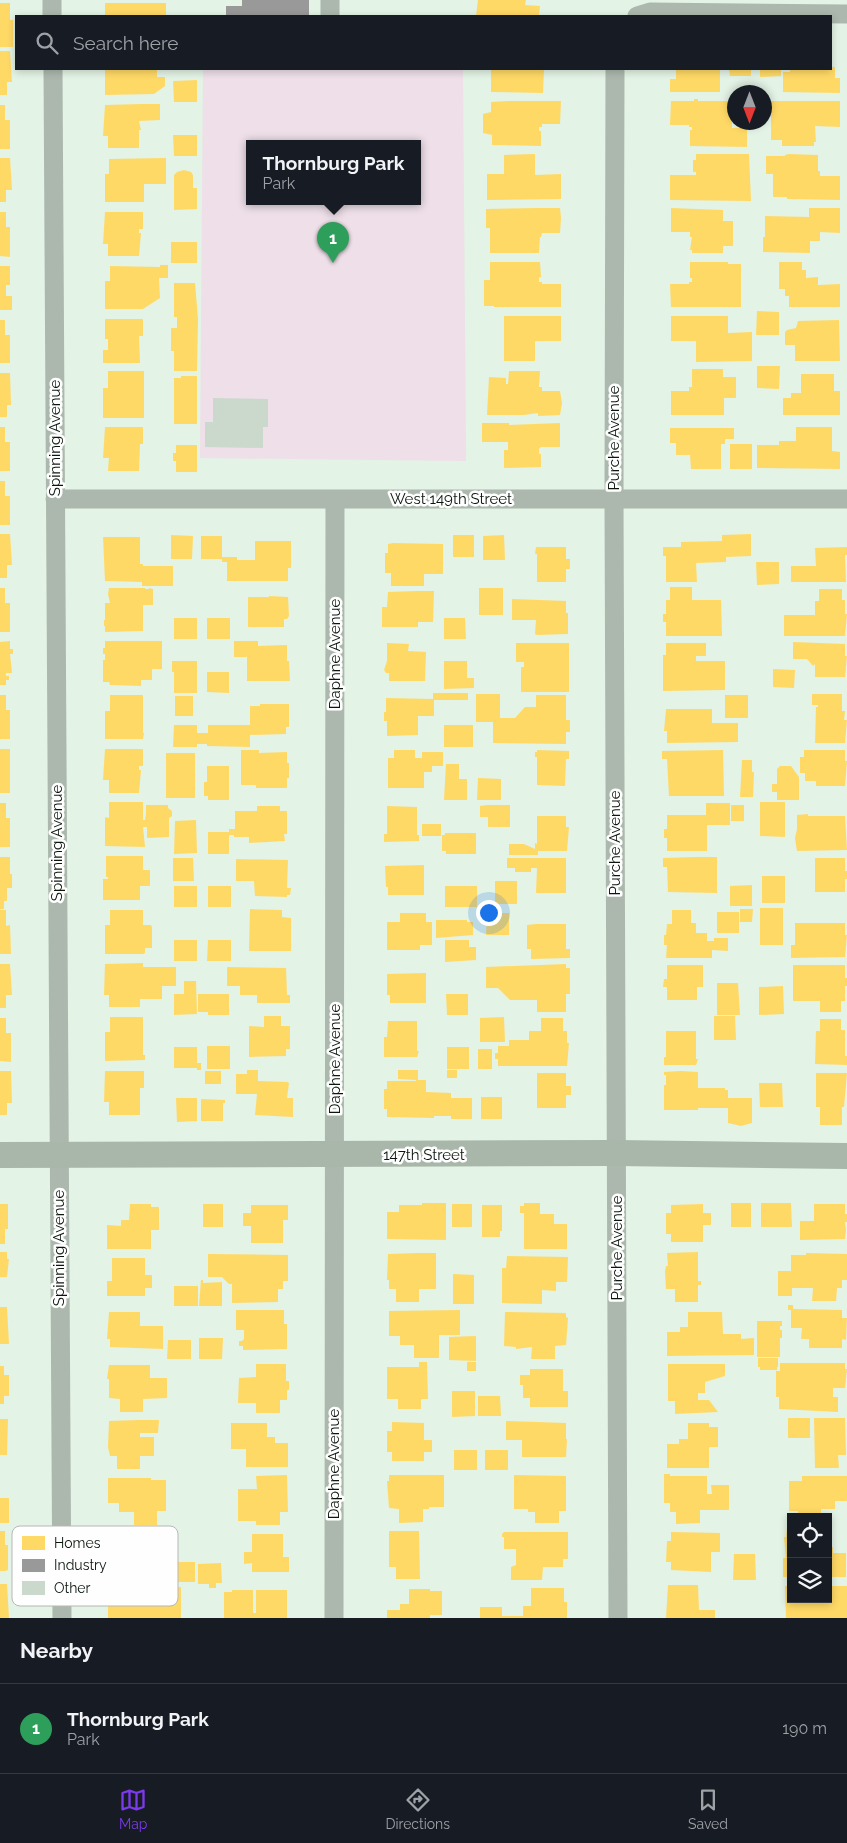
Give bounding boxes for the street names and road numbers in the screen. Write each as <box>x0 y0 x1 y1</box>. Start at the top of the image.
street label: Spinning Avenue <box>46 380 64 496</box>
street label: Purche Avenue <box>605 385 623 491</box>
street label: West 149th Street <box>390 490 512 508</box>
street label: Daphne Avenue <box>326 599 344 709</box>
street label: Spinning Avenue <box>48 785 66 901</box>
street label: Purche Avenue <box>606 790 624 896</box>
street label: Daphne Avenue <box>326 1004 344 1114</box>
street label: 147th Street <box>383 1146 465 1164</box>
street label: Spinning Avenue <box>50 1190 68 1306</box>
street label: Purche Avenue <box>608 1195 626 1301</box>
street label: Daphne Avenue <box>325 1409 343 1519</box>

